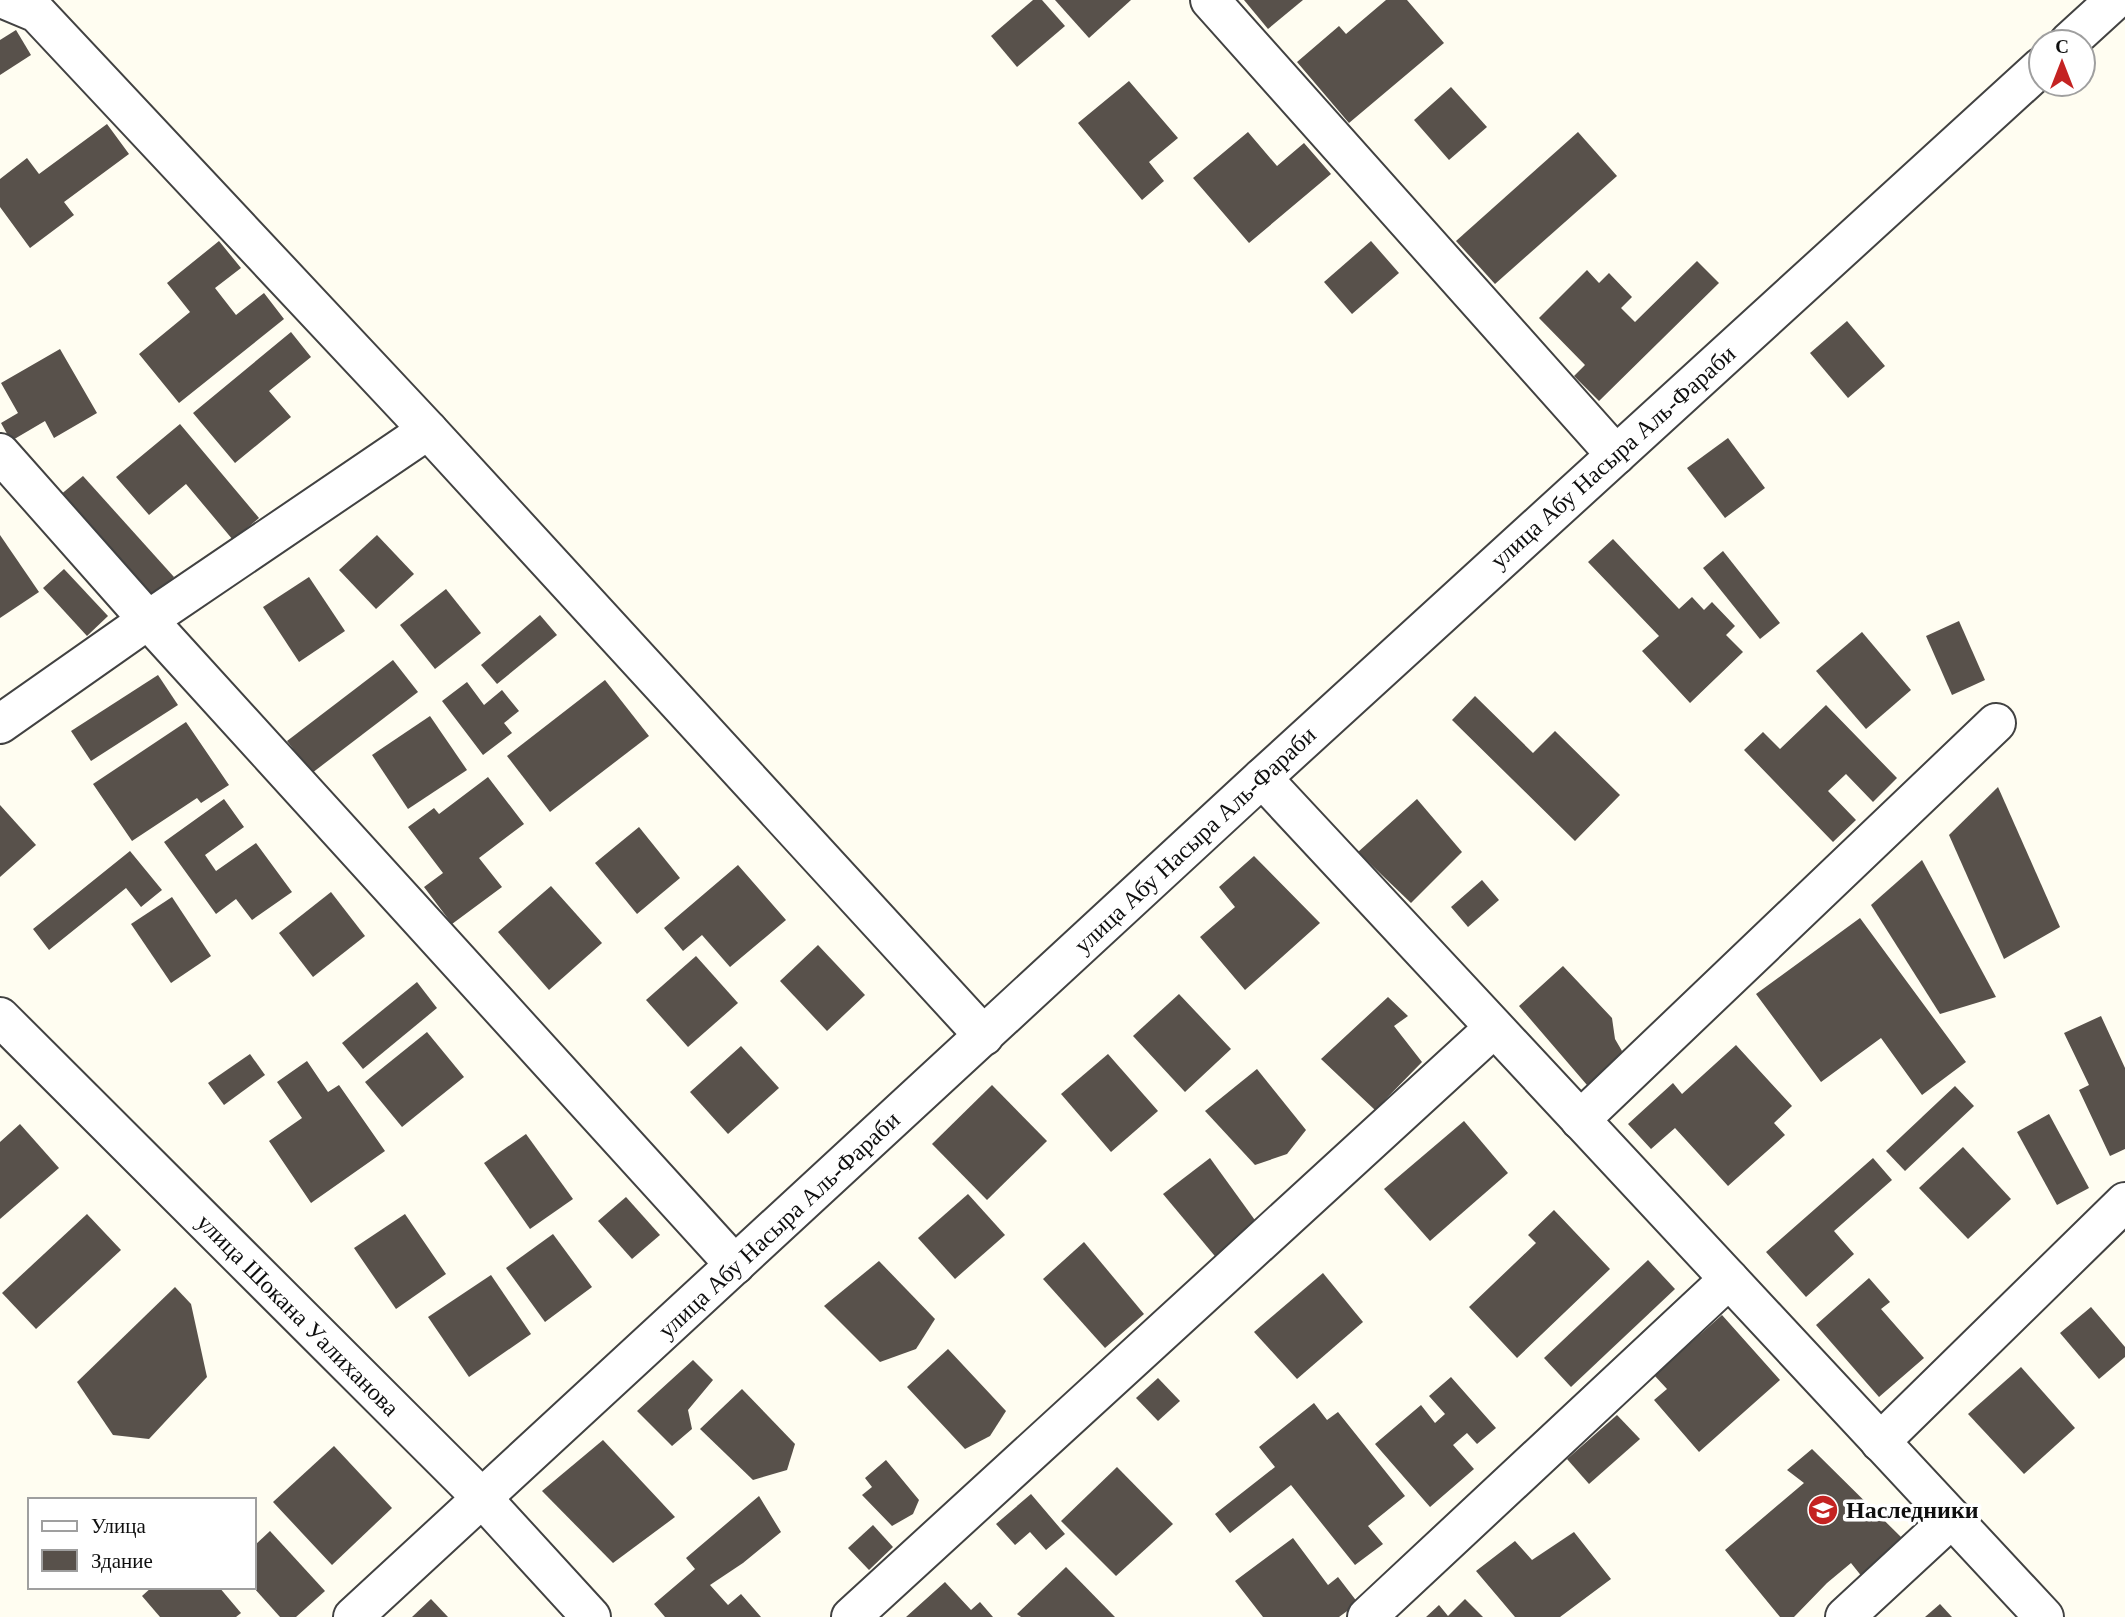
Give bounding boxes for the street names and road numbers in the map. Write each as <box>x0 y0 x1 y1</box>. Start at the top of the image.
street label: улица Абу Насыра Аль-Фараби <box>1486 340 1741 574</box>
street label: улица Абу Насыра Аль-Фараби <box>1069 721 1321 959</box>
street label: улица Абу Насыра Аль-Фараби <box>653 1106 905 1344</box>
street label: улица Шокана Уалиханова <box>192 1209 404 1421</box>

